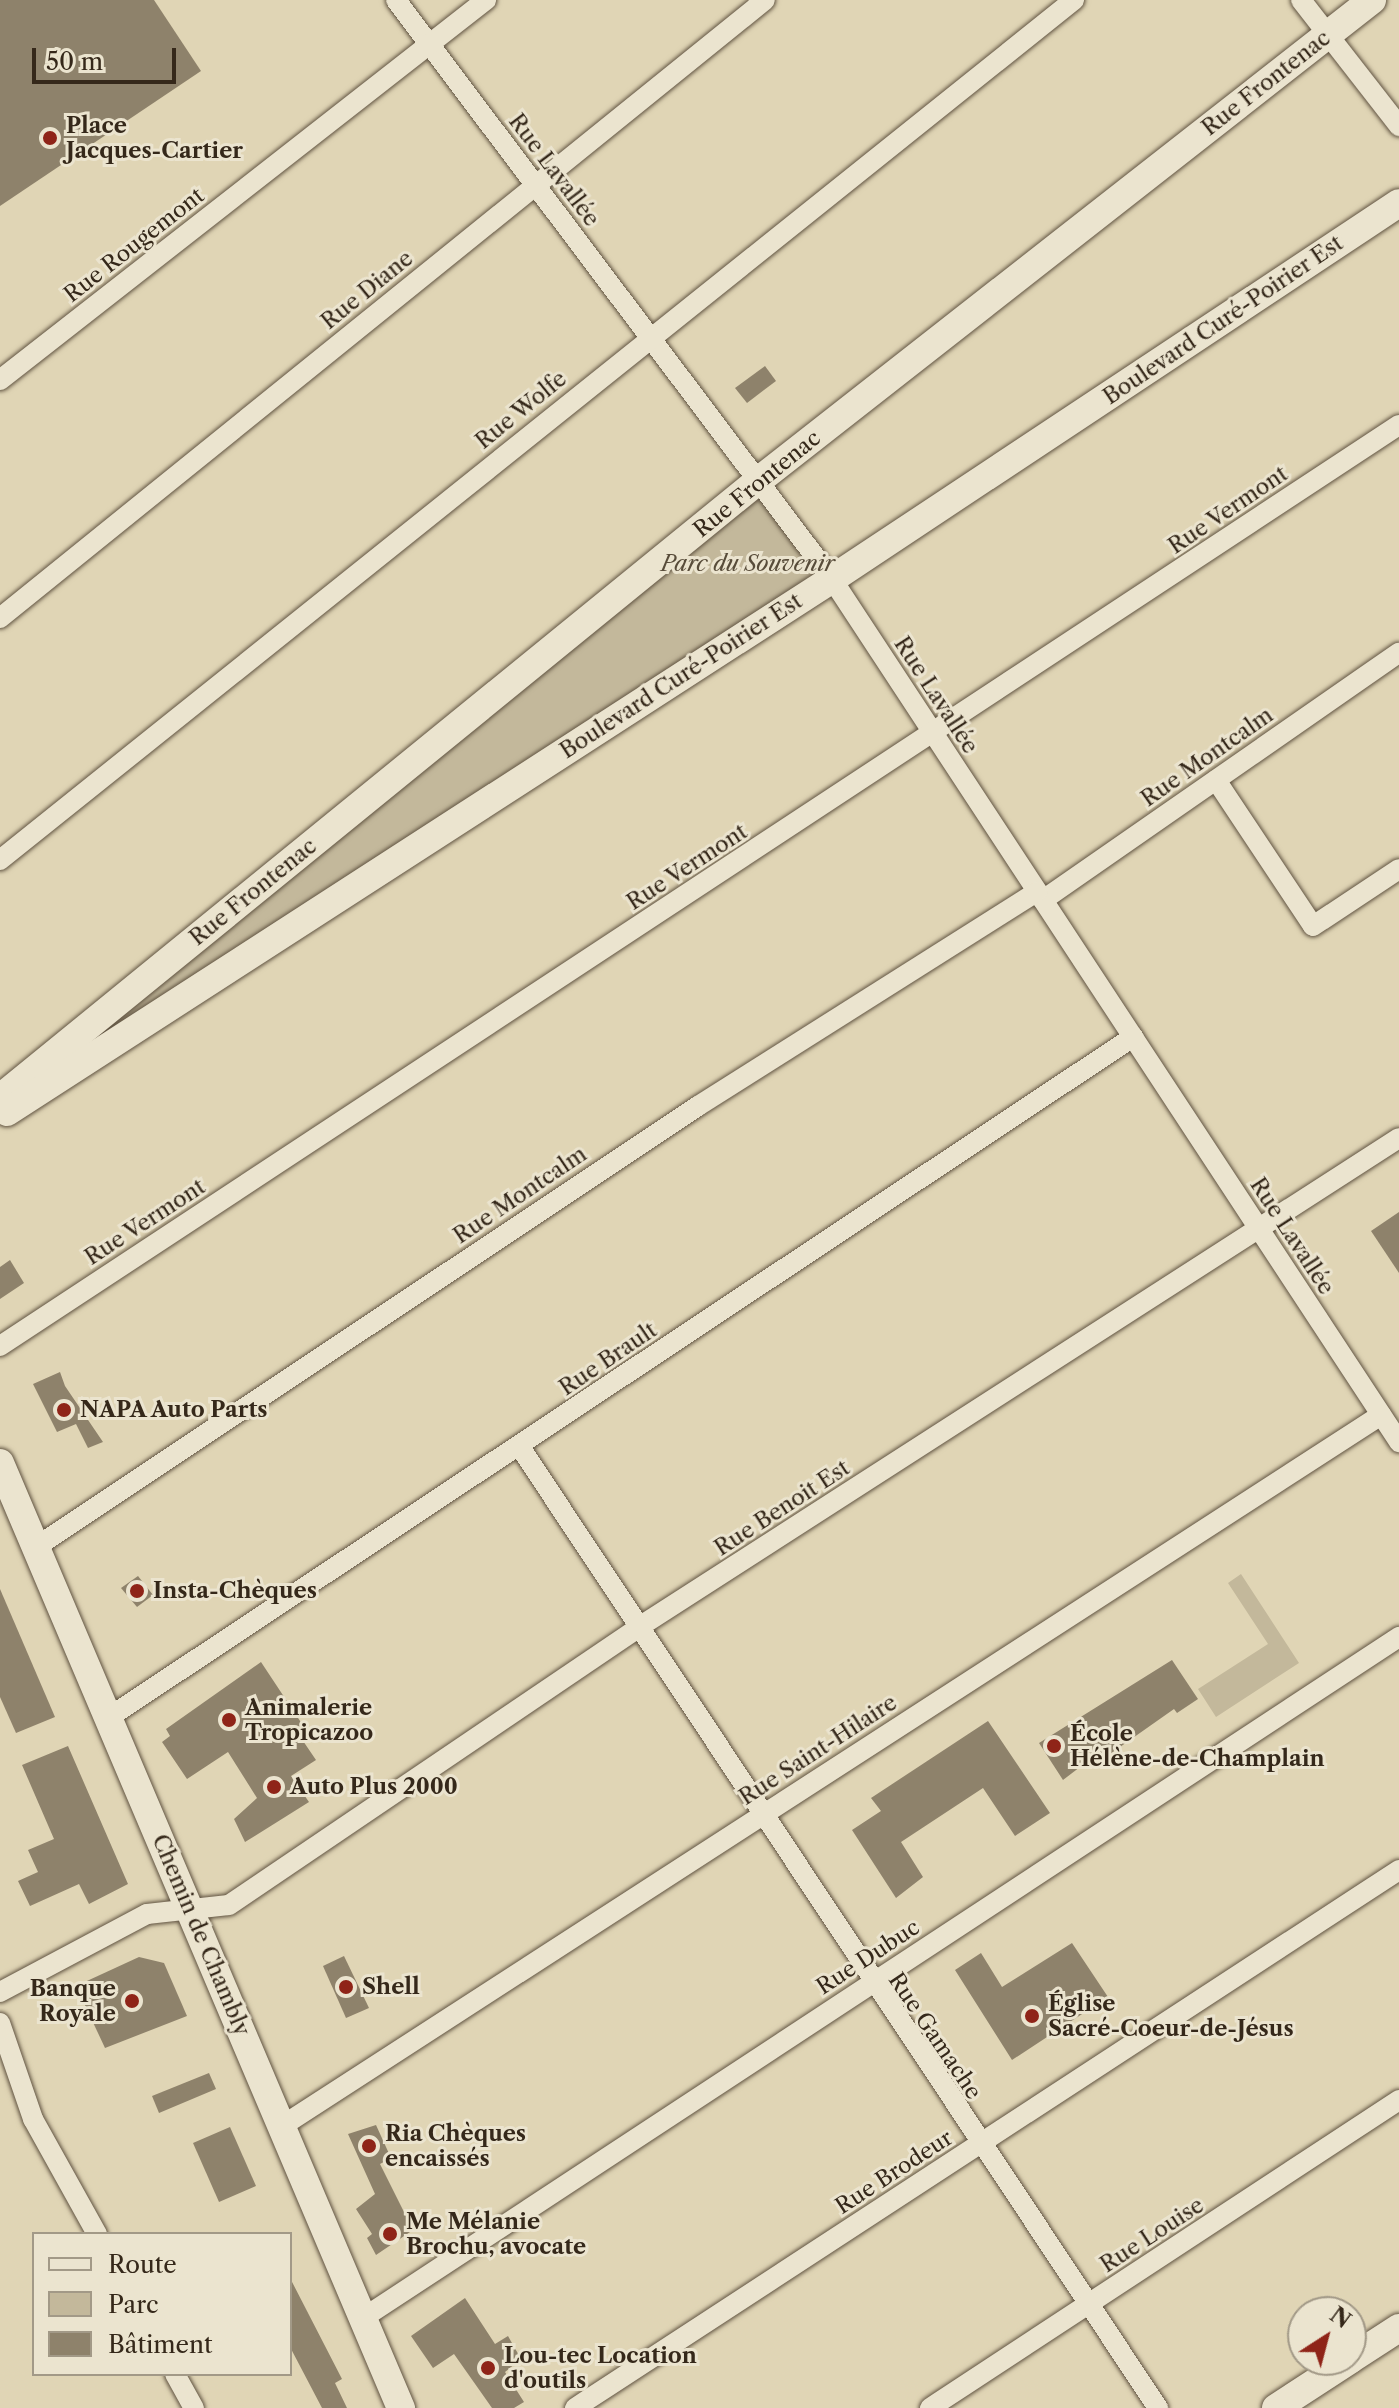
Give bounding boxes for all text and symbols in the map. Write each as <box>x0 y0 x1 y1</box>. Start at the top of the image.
street label: Rue Frontenac <box>1197 25 1335 141</box>
scale bar <box>36 32 180 82</box>
text: 50 m <box>46 47 103 76</box>
street label: Rue Lavallée <box>503 109 605 231</box>
place label: Place Jacques-Cartier <box>66 112 243 164</box>
marker: Place Jacques-Cartier <box>41 129 59 147</box>
street label: Rue Rougemont <box>59 182 209 308</box>
street label: Boulevard Curé-Poirier Est <box>1098 230 1348 410</box>
street label: Rue Diane <box>316 245 418 335</box>
street label: Rue Wolfe <box>470 365 572 455</box>
street label: Rue Frontenac <box>688 425 826 543</box>
street label: Rue Vermont <box>1163 460 1293 560</box>
park label: Parc du Souvenir <box>661 551 835 577</box>
street label: Boulevard Curé-Poirier Est <box>555 588 807 764</box>
street label: Rue Lavallée <box>888 632 984 758</box>
street label: Rue Montcalm <box>1136 702 1278 812</box>
street label: Rue Vermont <box>622 818 752 916</box>
street label: Rue Frontenac <box>184 833 322 951</box>
street label: Rue Montcalm <box>448 1141 592 1249</box>
street label: Rue Vermont <box>80 1173 210 1271</box>
street label: Rue Lavallée <box>1244 1173 1340 1299</box>
street label: Rue Brault <box>554 1317 662 1401</box>
place label: NAPA Auto Parts <box>80 1397 269 1423</box>
marker: NAPA Auto Parts <box>55 1401 73 1419</box>
street label: Rue Benoit Est <box>710 1455 854 1561</box>
place label: Insta-Chèques <box>153 1578 317 1604</box>
marker: Insta-Chèques <box>128 1582 146 1600</box>
street label: Rue Saint-Hilaire <box>734 1689 902 1811</box>
place label: Animalerie Tropicazoo <box>245 1694 373 1746</box>
marker: Animalerie Tropicazoo <box>220 1711 238 1729</box>
place label: École Hélène-de-Champlain <box>1070 1720 1325 1772</box>
marker: École Hélène-de-Champlain <box>1045 1737 1063 1755</box>
place label: Auto Plus 2000 <box>290 1774 458 1800</box>
marker: Auto Plus 2000 <box>265 1778 283 1796</box>
street label: Chemin de Chambly <box>147 1830 255 2040</box>
street label: Rue Dubuc <box>812 1914 924 2000</box>
street label: Rue Gamache <box>883 1968 987 2104</box>
place label: Shell <box>362 1974 420 2000</box>
place label: Banque Royale <box>30 1975 116 2026</box>
marker: Shell <box>337 1978 355 1996</box>
place label: Église Sacré-Coeur-de-Jésus <box>1048 1990 1294 2042</box>
marker: Banque Royale <box>123 1992 141 2010</box>
marker: Église Sacré-Coeur-de-Jésus <box>1023 2007 1041 2025</box>
place label: Ria Chèques encaissés <box>385 2120 526 2172</box>
street label: Rue Brodeur <box>831 2124 957 2220</box>
marker: Ria Chèques encaissés <box>360 2137 378 2155</box>
street label: Rue Louise <box>1095 2192 1209 2278</box>
place label: Me Mélanie Brochu, avocate <box>406 2208 586 2260</box>
marker: Me Mélanie Brochu, avocate <box>381 2225 399 2243</box>
legend <box>32 2232 292 2376</box>
text: Route <box>108 2250 177 2279</box>
text: Parc <box>108 2290 159 2319</box>
north arrow <box>1287 2296 1367 2376</box>
text: N <box>1325 2301 1356 2334</box>
text: Bâtiment <box>108 2330 213 2359</box>
place label: Lou-tec Location d'outils <box>504 2342 697 2394</box>
marker: Lou-tec Location d'outils <box>479 2359 497 2377</box>

